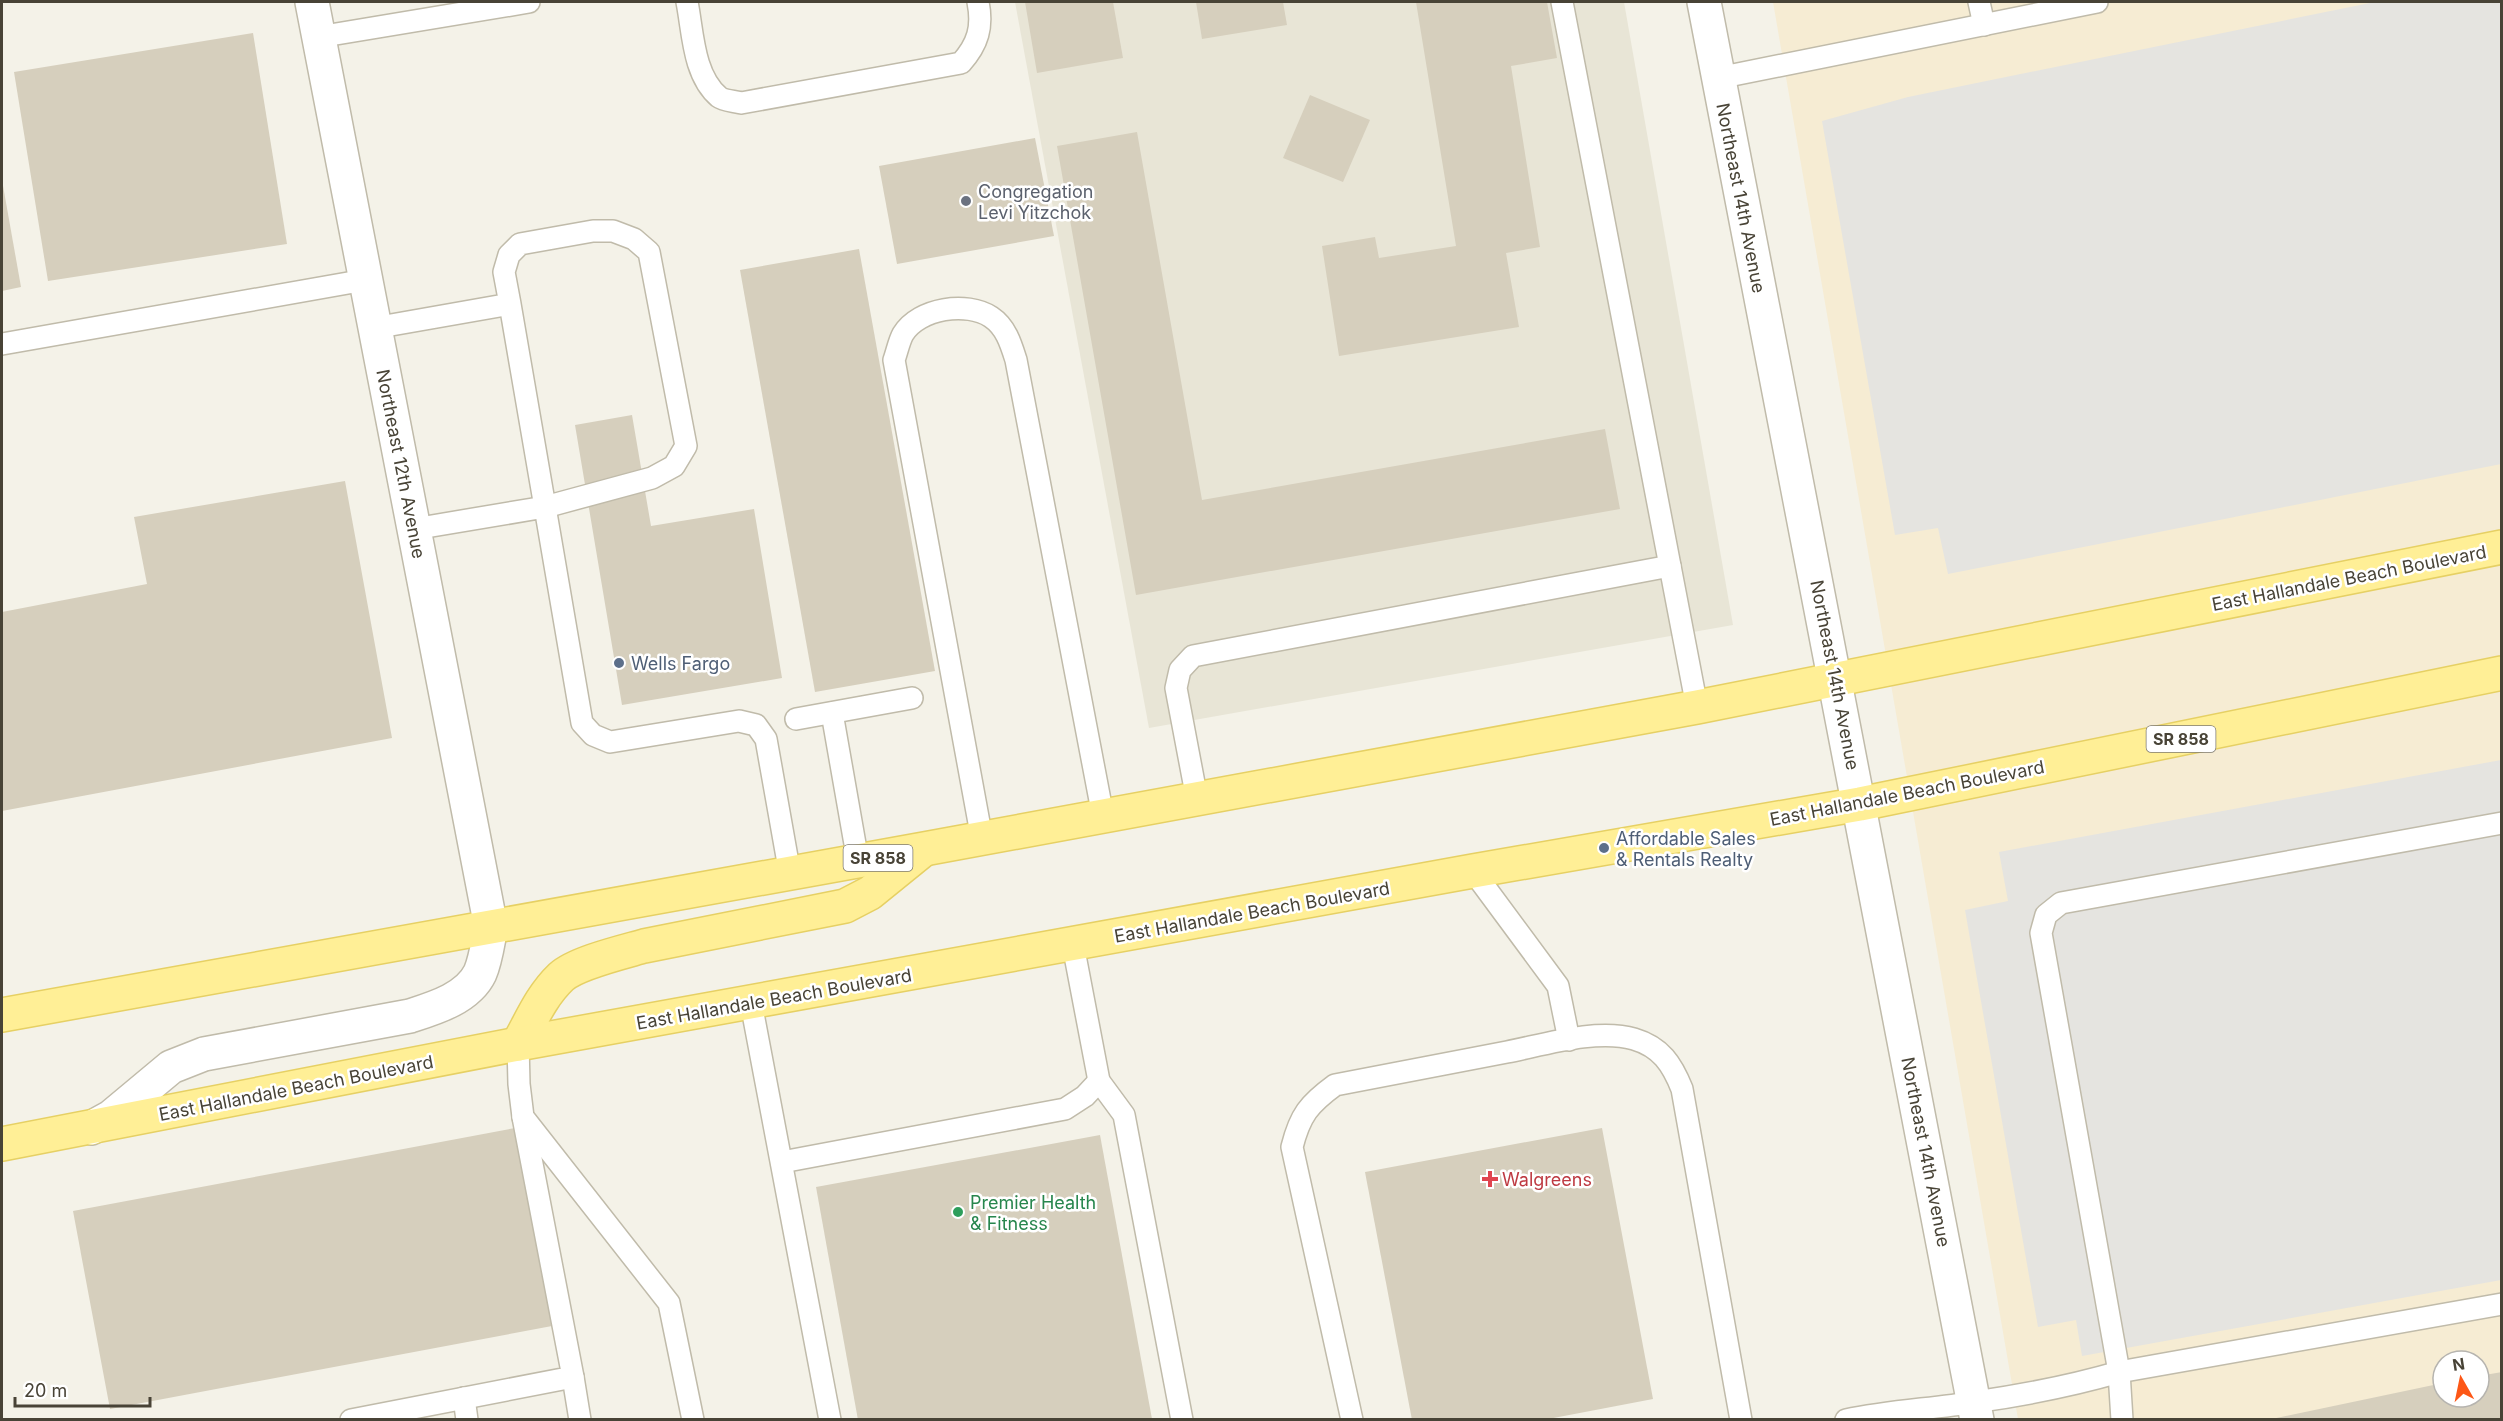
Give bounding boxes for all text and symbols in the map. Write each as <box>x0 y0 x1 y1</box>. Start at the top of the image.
street label: Northeast 14th Avenue <box>1712 101 1770 295</box>
place label: Congregation Levi Yitzchok <box>978 181 1093 223</box>
marker: Congregation Levi Yitzchok <box>959 194 973 208</box>
street label: Northeast 12th Avenue <box>372 368 430 560</box>
street label: East Hallandale Beach Boulevard <box>2210 541 2488 615</box>
street label: Northeast 14th Avenue <box>1806 578 1864 772</box>
place label: Wells Fargo <box>631 653 730 674</box>
marker: Wells Fargo <box>612 656 626 670</box>
road number: SR 858 <box>2146 726 2216 752</box>
street label: East Hallandale Beach Boulevard <box>1768 756 2046 830</box>
place label: Affordable Sales & Rentals Realty <box>1616 828 1756 870</box>
marker: Affordable Sales & Rentals Realty <box>1597 841 1611 855</box>
road number: SR 858 <box>844 845 912 871</box>
street label: East Hallandale Beach Boulevard <box>1113 877 1391 947</box>
street label: East Hallandale Beach Boulevard <box>635 964 913 1034</box>
street label: East Hallandale Beach Boulevard <box>157 1051 435 1125</box>
street label: Northeast 14th Avenue <box>1897 1055 1955 1249</box>
place label: Walgreens <box>1502 1169 1592 1190</box>
marker: Walgreens <box>1483 1172 1497 1186</box>
place label: Premier Health & Fitness <box>970 1192 1096 1234</box>
marker: Premier Health & Fitness <box>951 1205 965 1219</box>
north arrow <box>2431 1349 2491 1409</box>
text: N <box>2451 1353 2466 1375</box>
scale bar <box>15 1370 150 1408</box>
text: 20 m <box>24 1380 67 1401</box>

